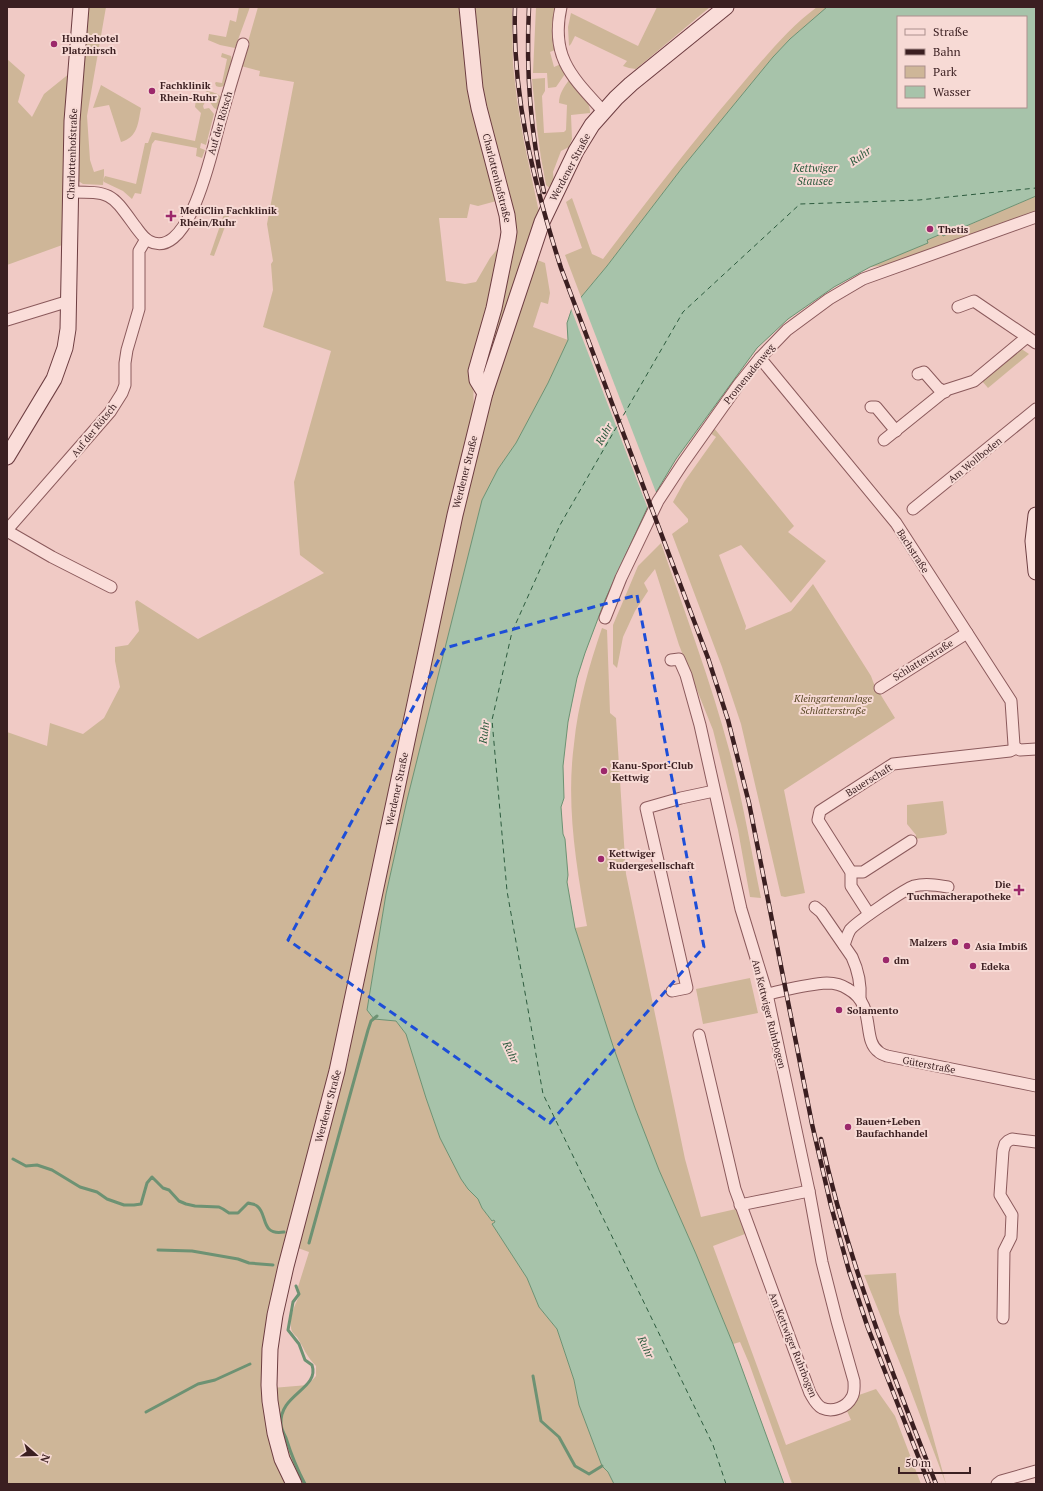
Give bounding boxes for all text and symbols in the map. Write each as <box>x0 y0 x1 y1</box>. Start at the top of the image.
legend <box>897 16 1027 108</box>
text: Straße <box>933 24 968 39</box>
place label: Hundehotel Platzhirsch <box>62 32 119 57</box>
marker: Hundehotel Platzhirsch <box>49 39 59 49</box>
text: Bahn <box>933 44 961 59</box>
text: Park <box>933 64 958 79</box>
place label: Fachklinik Rhein-Ruhr <box>160 79 217 104</box>
text: Wasser <box>933 84 971 99</box>
marker: Fachklinik Rhein-Ruhr <box>147 86 157 96</box>
street label: Auf der Rötsch <box>205 90 235 156</box>
street label: Charlottenhofstraße <box>64 108 80 200</box>
street label: Werdener Straße <box>547 131 593 203</box>
street label: Charlottenhofstraße <box>480 132 514 224</box>
water label: Ruhr <box>846 143 874 169</box>
water label: Kettwiger Stausee <box>792 161 838 188</box>
place label: MediClin Fachklinik Rhein/Ruhr <box>180 204 277 229</box>
marker: MediClin Fachklinik Rhein/Ruhr <box>165 210 177 222</box>
place label: Thetis <box>938 223 969 236</box>
marker: Thetis <box>925 224 935 234</box>
street label: Promenadenweg <box>721 341 778 407</box>
street label: Auf der Rötsch <box>68 400 120 460</box>
water label: Ruhr <box>592 420 616 448</box>
street label: Werdener Straße <box>450 434 480 510</box>
street label: Am Wollboden <box>945 434 1005 486</box>
street label: Bachstraße <box>894 526 932 576</box>
street label: Schlatterstraße <box>890 636 956 684</box>
park label: Kleingartenanlage Schlatterstraße <box>793 692 872 717</box>
water label: Ruhr <box>476 719 492 745</box>
street label: Werdener Straße <box>383 751 411 827</box>
place label: Kanu-Sport-Club Kettwig <box>612 759 693 784</box>
street label: Bauerschaft <box>843 760 895 799</box>
marker: Kanu-Sport-Club Kettwig <box>599 766 609 776</box>
place label: Kettwiger Rudergesellschaft <box>609 847 694 872</box>
marker: Kettwiger Rudergesellschaft <box>596 854 606 864</box>
place label: Die Tuchmacherapotheke <box>907 878 1012 903</box>
marker: Die Tuchmacherapotheke <box>1014 885 1024 895</box>
place label: Malzers <box>910 936 947 949</box>
marker: Malzers <box>950 937 960 947</box>
place label: Asia Imbiß <box>975 940 1028 953</box>
marker: Asia Imbiß <box>962 941 972 951</box>
place label: dm <box>894 954 910 967</box>
marker: dm <box>881 955 891 965</box>
street label: Am Kettwiger Ruhrbogen <box>749 958 789 1070</box>
place label: Edeka <box>981 960 1010 973</box>
marker: Edeka <box>968 961 978 971</box>
place label: Solamento <box>847 1004 898 1017</box>
marker: Solamento <box>834 1005 844 1015</box>
water label: Ruhr <box>499 1038 523 1066</box>
street label: Güterstraße <box>901 1054 957 1076</box>
street label: Werdener Straße <box>312 1068 344 1144</box>
place label: Bauen+Leben Baufachhandel <box>856 1115 929 1140</box>
marker: Bauen+Leben Baufachhandel <box>843 1122 853 1132</box>
street label: Am Kettwiger Ruhrbogen <box>766 1291 820 1399</box>
water label: Ruhr <box>634 1333 658 1361</box>
north arrow <box>16 1435 56 1475</box>
scale bar <box>899 1449 970 1475</box>
text: N <box>37 1452 53 1465</box>
text: 50 m <box>905 1455 932 1470</box>

